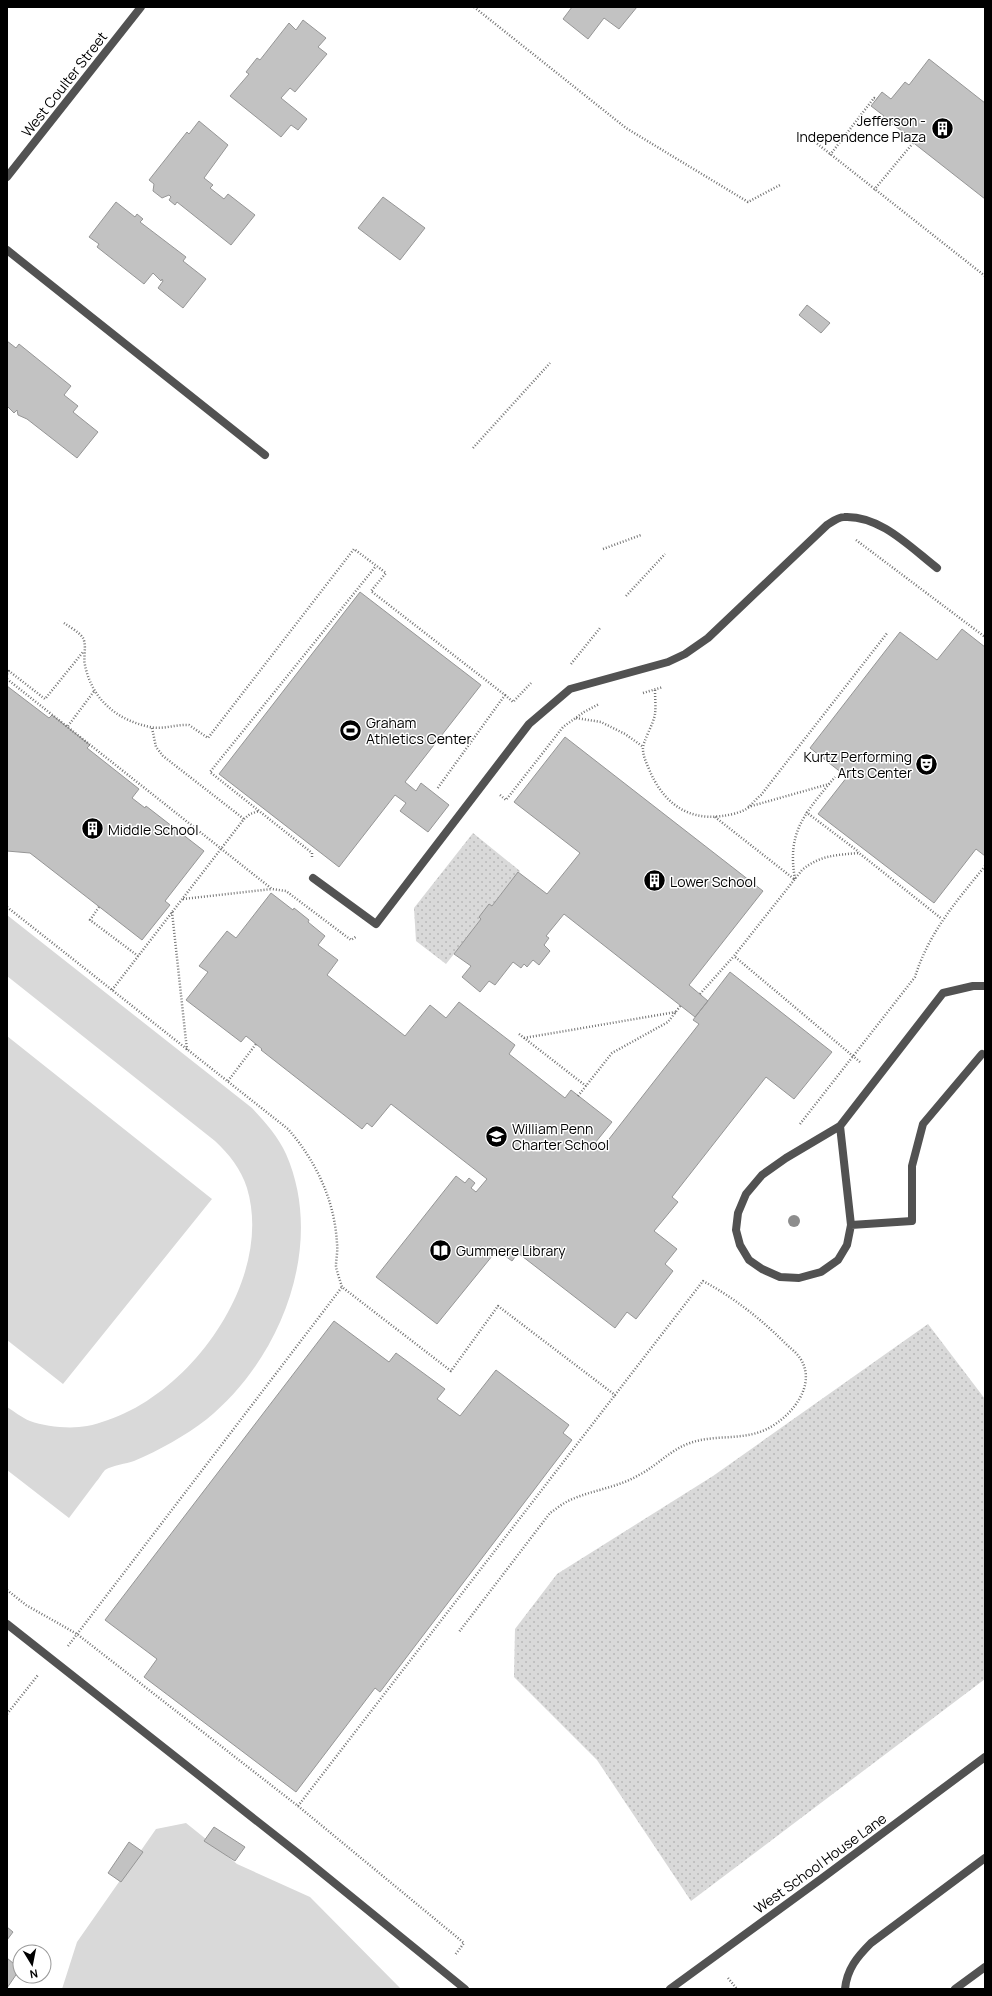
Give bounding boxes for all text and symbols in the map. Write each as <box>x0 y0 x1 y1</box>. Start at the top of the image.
street label: West Coulter Street <box>17 27 111 141</box>
place label: Jefferson - Independence Plaza <box>796 111 926 146</box>
building icon: Jefferson - Independence Plaza <box>929 115 955 141</box>
place label: Graham Athletics Center <box>366 713 472 748</box>
sports icon: Graham Athletics Center <box>337 717 363 743</box>
place label: Kurtz Performing Arts Center <box>804 747 912 782</box>
theatre icon: Kurtz Performing Arts Center <box>914 751 940 777</box>
building icon: Middle School <box>79 816 105 842</box>
place label: Middle School <box>108 820 198 839</box>
building icon: Lower School <box>641 868 667 894</box>
place label: Lower School <box>670 872 756 891</box>
place label: William Penn Charter School <box>512 1119 609 1154</box>
school or university icon: William Penn Charter School <box>483 1123 509 1149</box>
library icon: Gummere Library <box>427 1237 453 1263</box>
place label: Gummere Library <box>456 1241 566 1260</box>
street label: West School House Lane <box>750 1808 890 1918</box>
north arrow <box>12 1944 52 1984</box>
text: N <box>29 1966 39 1982</box>

